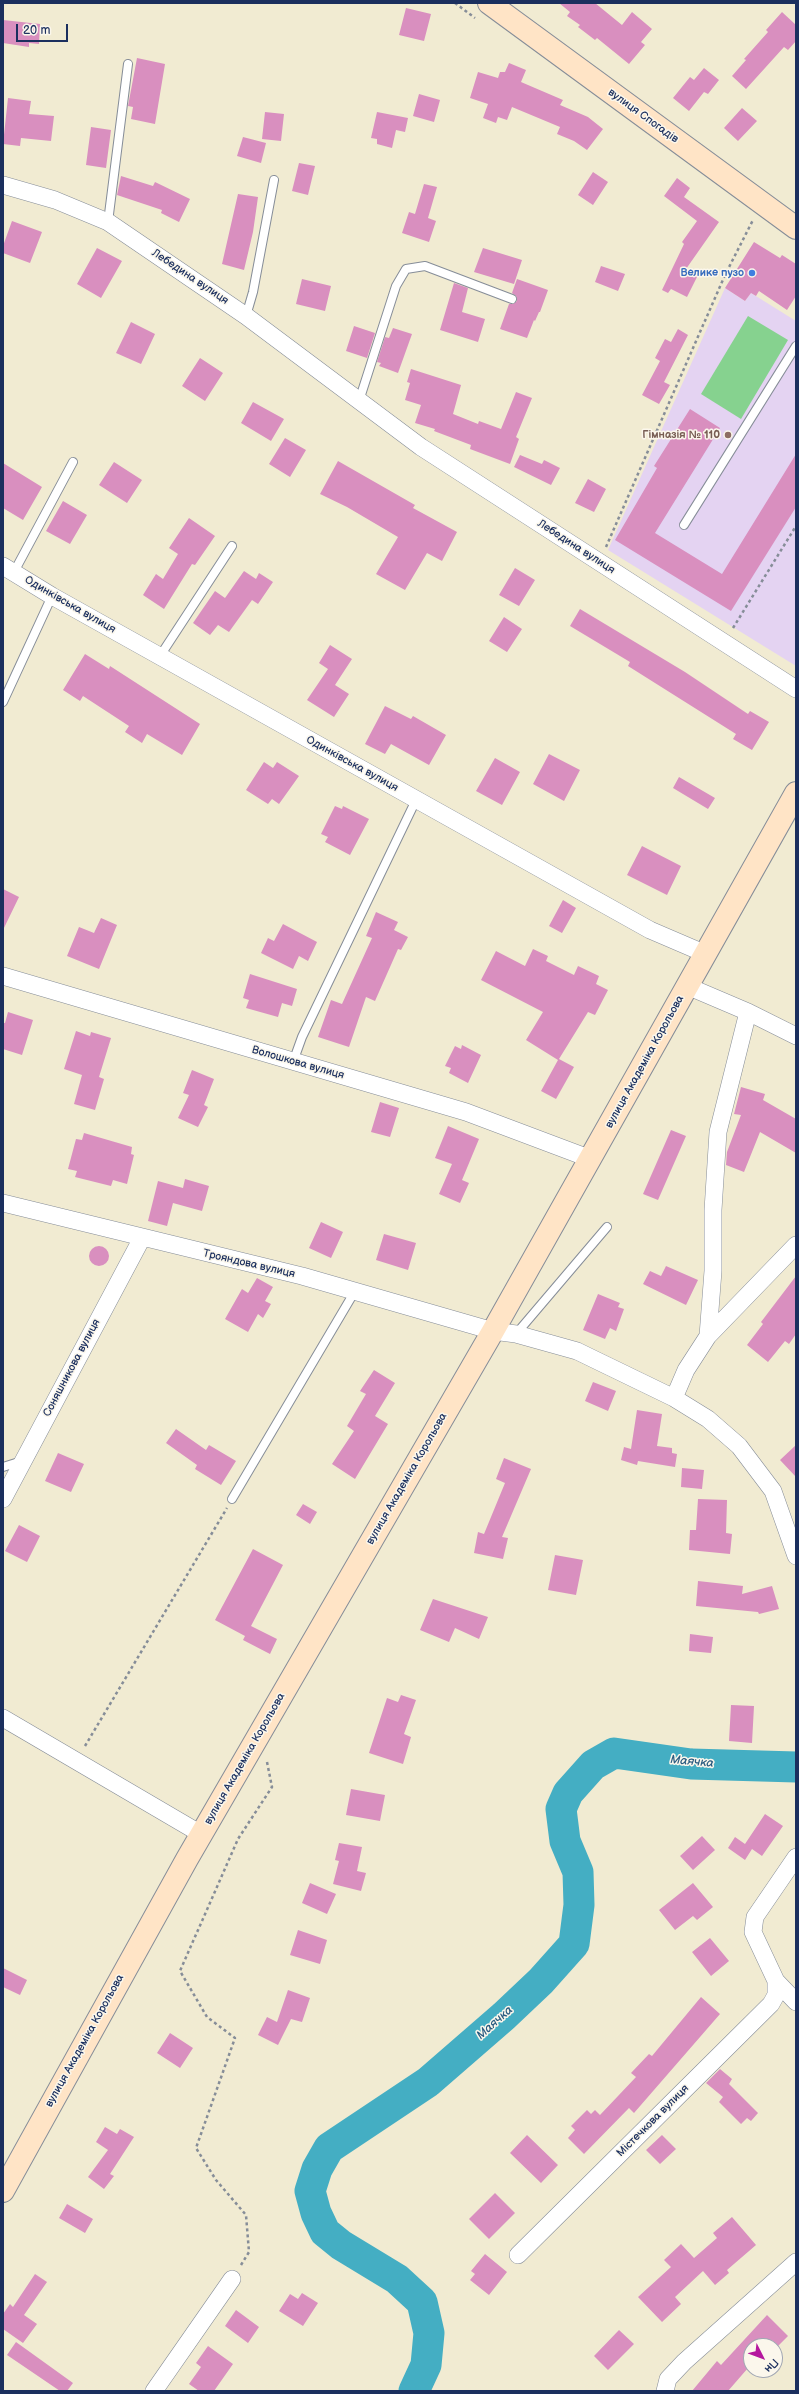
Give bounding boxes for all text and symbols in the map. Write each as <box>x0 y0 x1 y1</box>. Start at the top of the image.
scale bar <box>18 16 70 42</box>
text: 20 m <box>23 23 50 38</box>
street label: вулиця Спогадів <box>605 86 681 146</box>
street label: Лебедина вулиця <box>149 246 231 308</box>
place label: Велике пузо <box>680 266 744 280</box>
marker: Велике пузо <box>747 268 757 278</box>
place label: Гімназія № 110 <box>642 428 720 442</box>
marker: Гімназія № 110 <box>723 430 733 440</box>
street label: Лебедина вулиця <box>535 517 617 577</box>
street label: Одинківська вулиця <box>22 574 118 636</box>
street label: Одинківська вулиця <box>304 733 400 795</box>
street label: вулиця Академіка Корольова <box>603 993 687 1131</box>
street label: Волошкова вулиця <box>250 1043 346 1083</box>
street label: Трояндова вулиця <box>202 1247 296 1281</box>
street label: Соняшникова вулиця <box>41 1317 103 1419</box>
street label: вулиця Академіка Корольова <box>364 1411 450 1547</box>
street label: вулиця Академіка Корольова <box>202 1691 288 1827</box>
water label: Маячка <box>670 1753 714 1771</box>
street label: вулиця Академіка Корольова <box>43 1972 127 2110</box>
water label: Маячка <box>474 2003 516 2043</box>
street label: Містечкова вулиця <box>614 2082 692 2160</box>
north arrow <box>743 2338 783 2378</box>
text: Пн <box>762 2356 781 2375</box>

